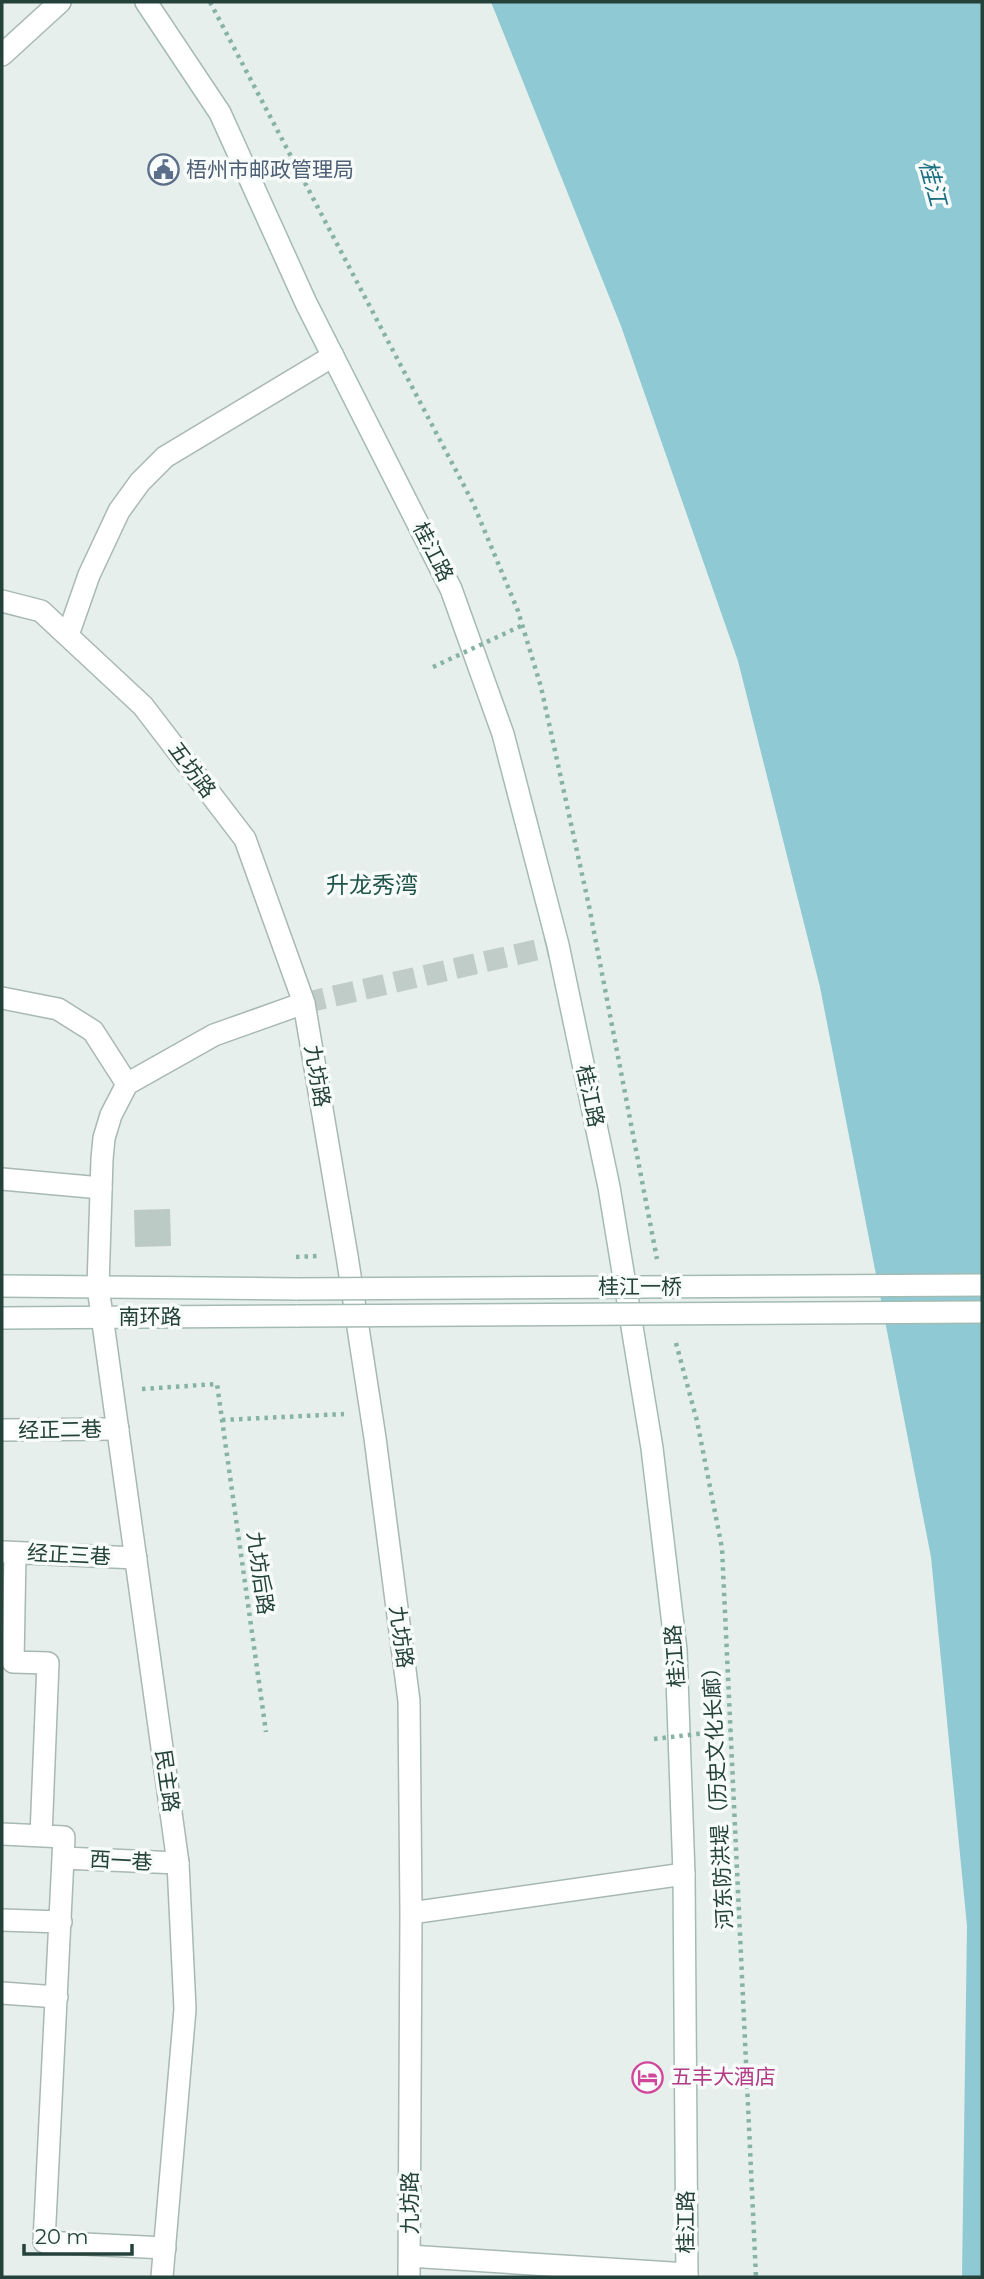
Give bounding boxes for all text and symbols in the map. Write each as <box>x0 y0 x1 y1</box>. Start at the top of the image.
public building icon: 梧州市邮政管理局 <box>146 153 180 187</box>
place label: 梧州市邮政管理局 <box>186 157 354 182</box>
water label: 桂江 <box>914 157 953 212</box>
street label: 桂江路 <box>408 518 459 586</box>
street label: 五坊路 <box>163 737 221 802</box>
district label: 升龙秀湾 <box>326 871 418 899</box>
street label: 九坊路 <box>300 1043 335 1109</box>
street label: 桂江路 <box>572 1062 609 1129</box>
street label: 桂江一桥 <box>598 1274 682 1299</box>
street label: 南环路 <box>119 1304 182 1329</box>
street label: 经正二巷 <box>18 1416 102 1443</box>
street label: 九坊后路 <box>242 1530 279 1616</box>
street label: 经正三巷 <box>26 1540 112 1569</box>
street label: 九坊路 <box>385 1604 418 1670</box>
street label: 桂江路 <box>660 1624 689 1688</box>
street label: 河东防洪堤（历史文化长廊） <box>698 1656 737 1930</box>
street label: 民主路 <box>151 1748 184 1814</box>
street label: 西一巷 <box>89 1846 153 1875</box>
hotel icon: 五丰大酒店 <box>631 2060 665 2094</box>
place label: 五丰大酒店 <box>671 2064 776 2089</box>
street label: 九坊路 <box>397 2172 422 2235</box>
street label: 桂江路 <box>673 2191 698 2254</box>
scale bar <box>24 2212 133 2256</box>
text: 20 m <box>35 2224 89 2249</box>

